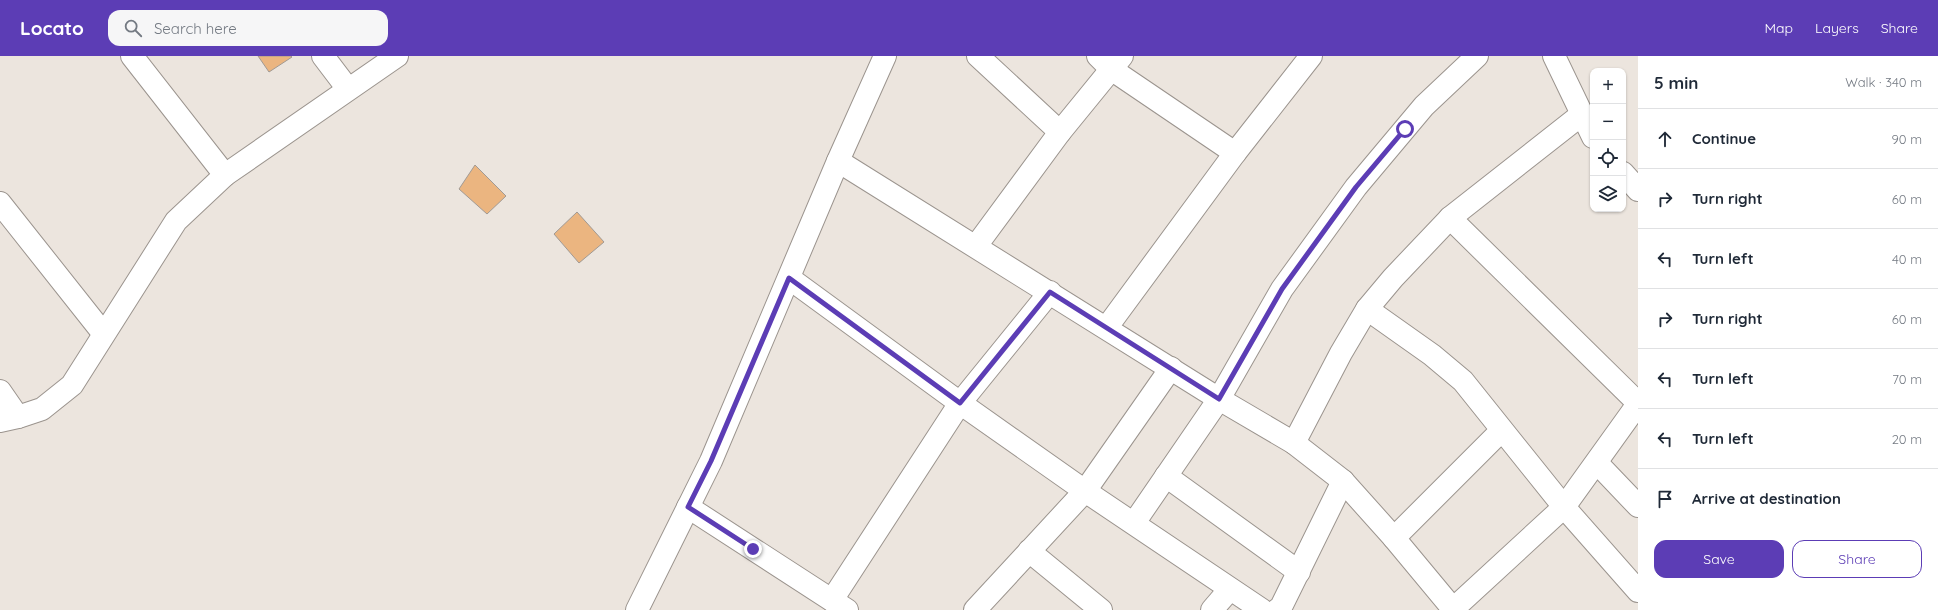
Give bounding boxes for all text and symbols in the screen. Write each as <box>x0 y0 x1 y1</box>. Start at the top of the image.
search box <box>108 10 388 46</box>
text: Locato <box>20 16 84 40</box>
icon: search <box>122 17 144 39</box>
text: Search here <box>154 19 237 38</box>
text: Map <box>1764 19 1793 37</box>
text: Layers <box>1815 19 1859 37</box>
text: Share <box>1881 19 1918 37</box>
map controls <box>1590 68 1626 212</box>
button: + <box>1590 68 1626 104</box>
text: 5 min <box>1654 72 1698 93</box>
text: Walk · 340 m <box>1845 74 1922 90</box>
button: − <box>1590 104 1626 140</box>
route start <box>1396 120 1414 138</box>
icon: ahead <box>1654 128 1676 150</box>
text: Continue <box>1692 129 1756 148</box>
text: 90 m <box>1892 131 1922 147</box>
button: locate <box>1590 140 1626 176</box>
button: layers <box>1590 176 1626 212</box>
icon: right <box>1654 188 1676 210</box>
text: Turn right <box>1692 189 1763 208</box>
text: 60 m <box>1892 191 1922 207</box>
icon: left <box>1654 248 1676 270</box>
text: Turn left <box>1692 249 1754 268</box>
text: 40 m <box>1892 251 1922 267</box>
icon: right <box>1654 308 1676 330</box>
text: Turn right <box>1692 309 1763 328</box>
text: 60 m <box>1892 311 1922 327</box>
icon: left <box>1654 368 1676 390</box>
text: Turn left <box>1692 369 1754 388</box>
text: 70 m <box>1892 371 1922 387</box>
icon: left <box>1654 428 1676 450</box>
text: Turn left <box>1692 429 1754 448</box>
text: 20 m <box>1892 431 1922 447</box>
icon: arrive <box>1654 488 1676 510</box>
text: Arrive at destination <box>1692 489 1841 508</box>
route end <box>744 540 762 558</box>
button: Save <box>1654 540 1784 578</box>
button: Share <box>1792 540 1922 578</box>

